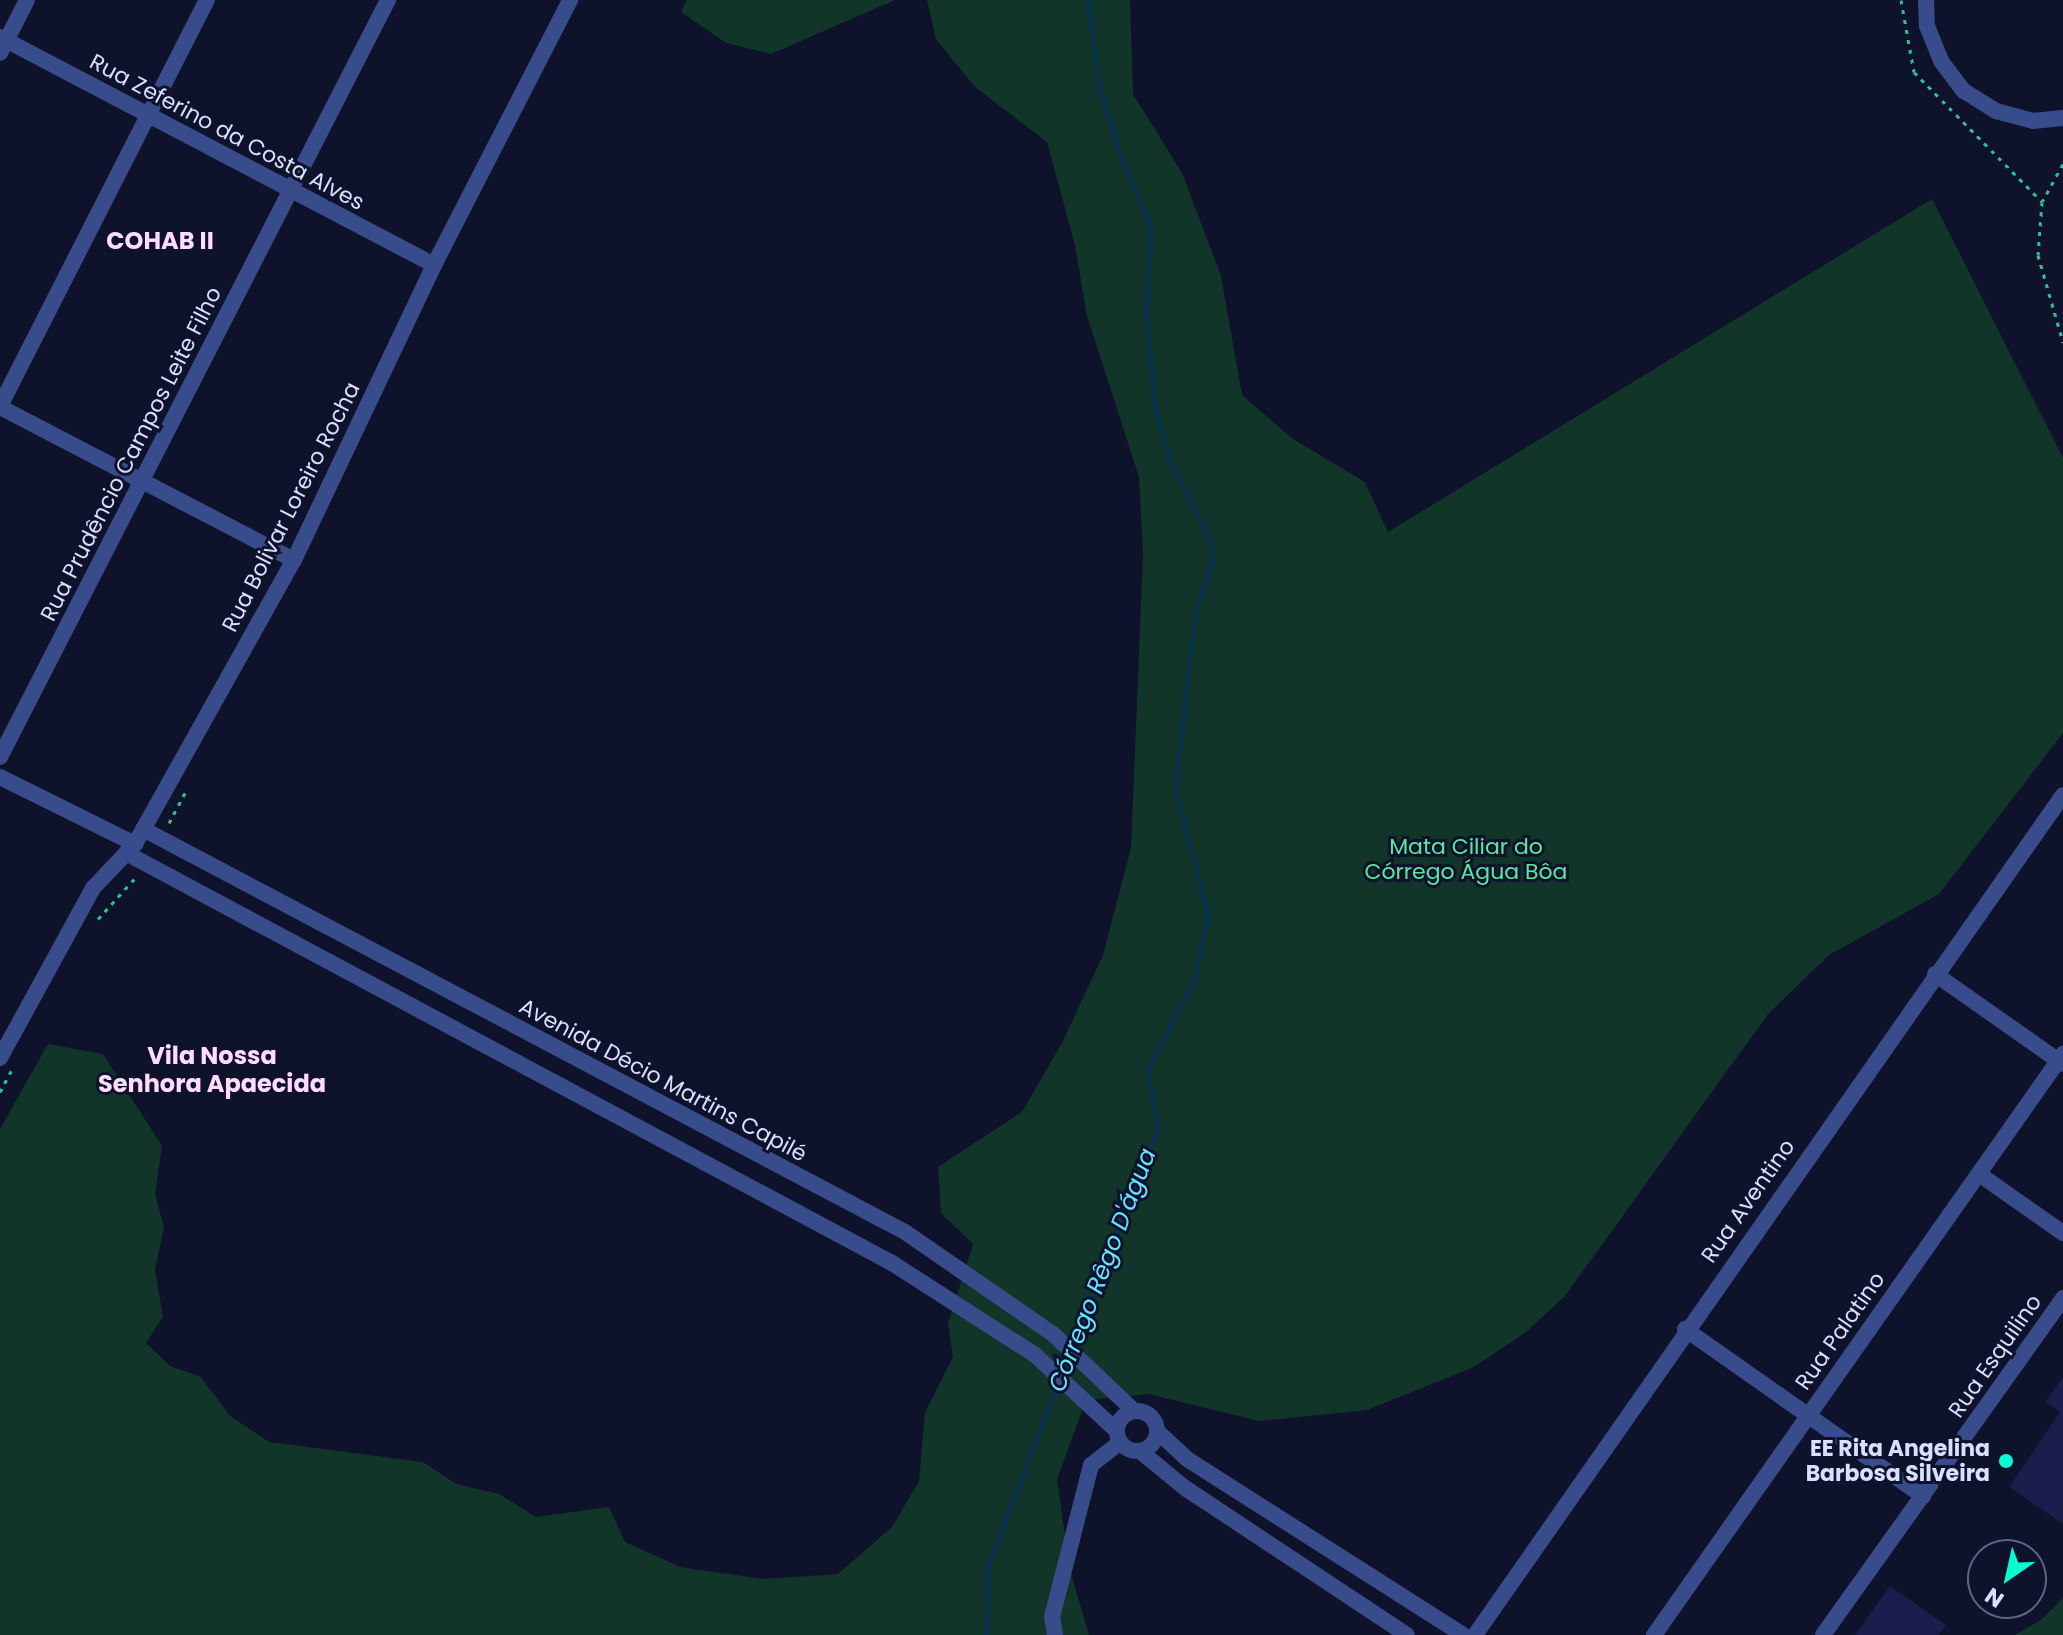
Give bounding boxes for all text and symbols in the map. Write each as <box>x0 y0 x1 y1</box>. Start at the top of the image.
street label: Rua Zeferino da Costa Alves <box>85 48 369 216</box>
district label: COHAB II <box>106 227 214 255</box>
street label: Rua Prudêncio Campos Leite Filho <box>35 282 227 626</box>
street label: Rua Bolivar Loreiro Rocha <box>216 378 366 636</box>
park label: Mata Ciliar do Córrego Água Bôa <box>1365 833 1567 884</box>
street label: Avenida Décio Martins Capilé <box>515 993 811 1167</box>
district label: Vila Nossa Senhora Apaecida <box>98 1042 326 1098</box>
street label: Rua Aventino <box>1696 1134 1800 1268</box>
water label: Córrego Rêgo D'água <box>1042 1144 1162 1396</box>
street label: Rua Palatino <box>1790 1267 1890 1395</box>
street label: Rua Esquilino <box>1943 1289 2047 1423</box>
place label: EE Rita Angelina Barbosa Silveira <box>1806 1435 1990 1486</box>
marker: EE Rita Angelina Barbosa Silveira <box>1997 1452 2015 1470</box>
north arrow <box>1967 1539 2047 1619</box>
text: N <box>1979 1580 2010 1615</box>

